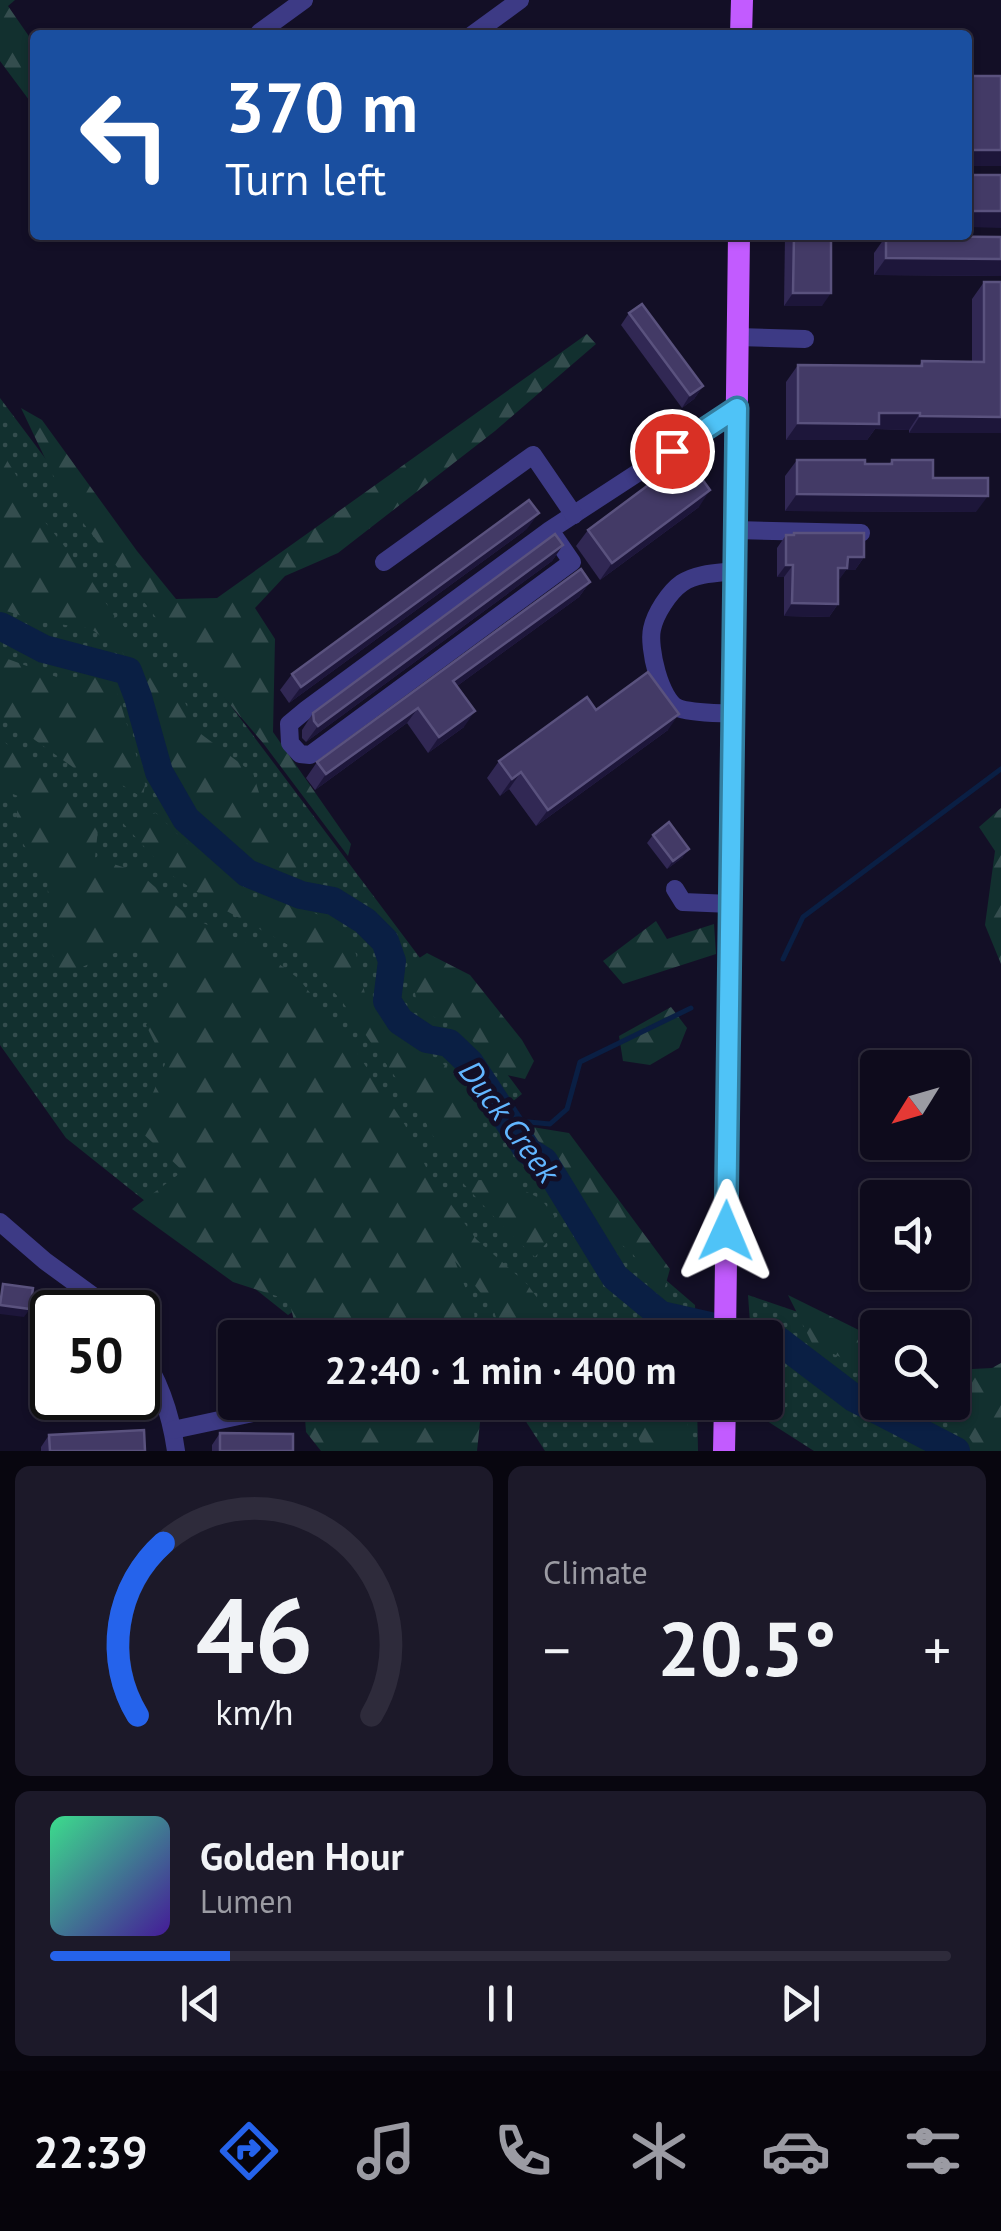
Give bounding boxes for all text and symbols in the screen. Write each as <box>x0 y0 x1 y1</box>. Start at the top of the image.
text: 370 m <box>225 61 418 151</box>
icon: left <box>60 70 190 200</box>
text: Turn left <box>225 149 386 207</box>
pin <box>630 409 715 494</box>
icon: arrive <box>645 424 700 479</box>
north arrow <box>860 1050 970 1160</box>
map controls <box>860 1050 970 1420</box>
water label: Duck Creek <box>450 1051 571 1192</box>
position arrow <box>674 1179 778 1283</box>
button: sound <box>860 1180 970 1290</box>
speed limit sign: 50 <box>30 1290 160 1420</box>
button: search <box>860 1310 970 1420</box>
text: 22:40 · 1 min · 400 m <box>325 1345 676 1394</box>
text: Climate <box>543 1551 648 1593</box>
text: 46 <box>195 1567 313 1702</box>
text: 20.5° <box>658 1600 836 1697</box>
text: − <box>543 1614 571 1685</box>
text: + <box>923 1614 951 1685</box>
text: km/h <box>215 1689 293 1735</box>
text: Golden Hour <box>200 1831 404 1880</box>
text: Lumen <box>200 1880 293 1922</box>
icon: previous <box>173 1976 228 2031</box>
icon: pause <box>473 1976 528 2031</box>
icon: next <box>773 1976 828 2031</box>
icon: directions <box>214 2116 284 2186</box>
icon: music <box>351 2116 421 2186</box>
icon: phone <box>488 2116 558 2186</box>
icon: climate <box>624 2116 694 2186</box>
icon: car <box>761 2116 831 2186</box>
icon: filters <box>898 2116 968 2186</box>
text: 22:39 <box>33 2122 148 2180</box>

